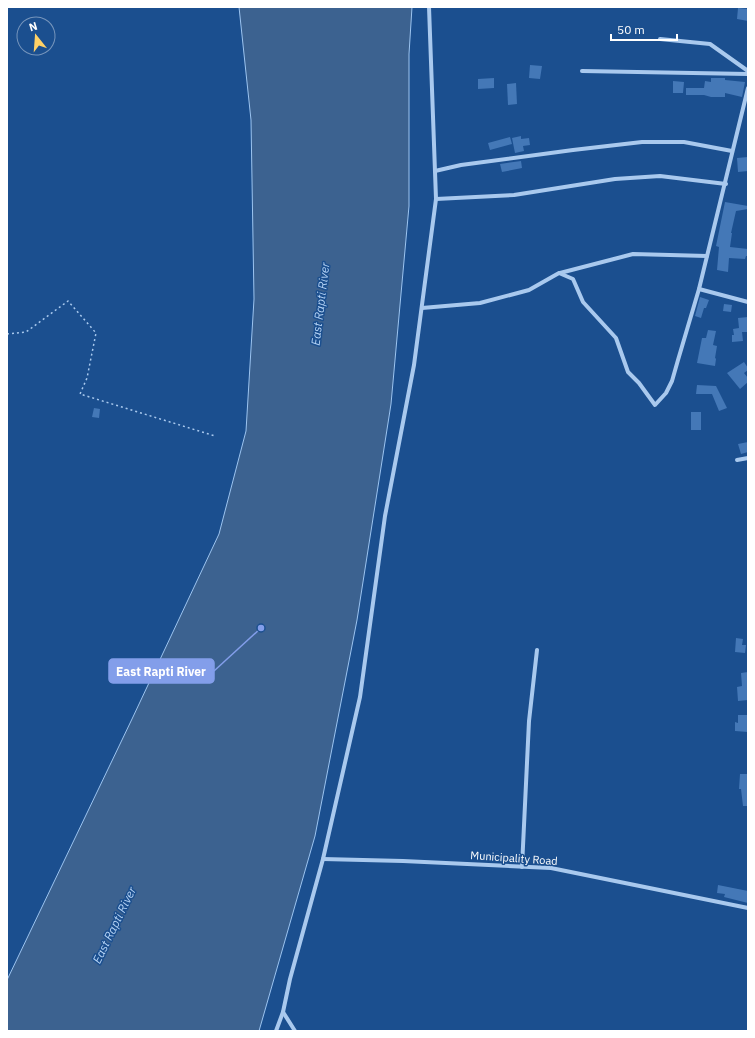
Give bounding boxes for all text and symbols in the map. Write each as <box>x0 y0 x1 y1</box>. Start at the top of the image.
north arrow <box>16 16 56 56</box>
scale bar <box>611 16 677 42</box>
text: N <box>27 19 39 34</box>
text: 50 m <box>617 22 645 37</box>
water label: East Rapti River <box>307 261 333 346</box>
callout: East Rapti River <box>109 659 214 683</box>
text: East Rapti River <box>116 664 206 679</box>
street label: Municipality Road <box>470 848 558 868</box>
water label: East Rapti River <box>89 884 139 966</box>

